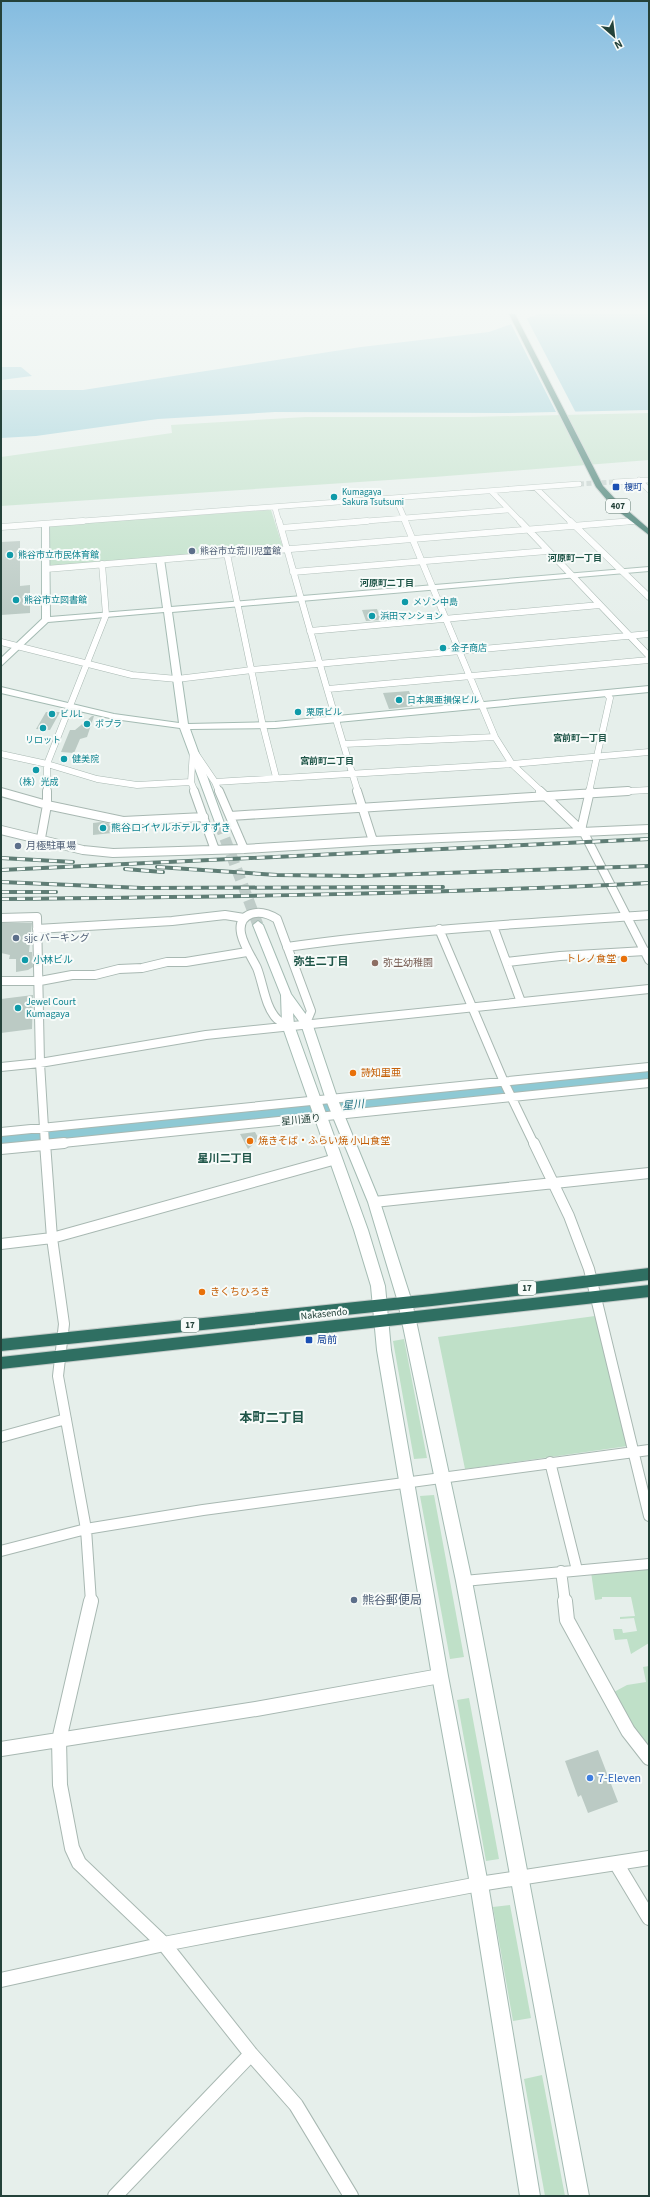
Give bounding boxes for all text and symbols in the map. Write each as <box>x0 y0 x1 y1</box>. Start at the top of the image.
north arrow <box>594 16 634 56</box>
text: N <box>612 36 625 53</box>
place label: 榎町 <box>624 481 642 494</box>
marker: 榎町 <box>611 482 621 492</box>
place label: Kumagaya Sakura Tsutsumi <box>342 486 404 509</box>
marker: Kumagaya Sakura Tsutsumi <box>329 492 339 502</box>
road number: 407 <box>606 499 630 513</box>
place label: 熊谷市立荒川児童館 <box>200 545 281 558</box>
marker: 熊谷市立荒川児童館 <box>187 546 197 556</box>
place label: 熊谷市立市民体育館 <box>18 549 99 562</box>
marker: 熊谷市立市民体育館 <box>5 550 15 560</box>
district label: 河原町一丁目 <box>547 552 602 565</box>
district label: 河原町二丁目 <box>359 577 414 590</box>
place label: 熊谷市立図書館 <box>24 594 87 607</box>
marker: 熊谷市立図書館 <box>11 595 21 605</box>
place label: メゾン中島 <box>413 596 458 609</box>
marker: メゾン中島 <box>400 597 410 607</box>
place label: 浜田マンション <box>380 610 443 623</box>
marker: 浜田マンション <box>367 611 377 621</box>
place label: 金子商店 <box>451 642 487 655</box>
marker: 金子商店 <box>438 643 448 653</box>
place label: 日本興亜損保ビル <box>407 694 479 707</box>
marker: 日本興亜損保ビル <box>394 695 404 705</box>
place label: 栗原ビル <box>306 706 342 719</box>
marker: 栗原ビル <box>293 707 303 717</box>
place label: ビルL <box>60 708 83 721</box>
marker: ビルL <box>47 709 57 719</box>
place label: ポプラ <box>95 718 122 731</box>
marker: ポプラ <box>82 719 92 729</box>
marker: リロット <box>38 723 48 733</box>
district label: 宮前町一丁目 <box>553 732 607 745</box>
place label: リロット <box>25 734 61 747</box>
place label: 健美院 <box>72 753 99 766</box>
marker: 健美院 <box>59 754 69 764</box>
district label: 宮前町二丁目 <box>300 755 354 768</box>
marker: （株）光成 <box>31 765 41 775</box>
place label: （株）光成 <box>13 776 59 789</box>
place label: 熊谷ロイヤルホテルすずき <box>111 821 231 835</box>
marker: 熊谷ロイヤルホテルすずき <box>98 823 108 833</box>
place label: 月極駐車場 <box>26 839 76 853</box>
marker: 月極駐車場 <box>13 841 23 851</box>
place label: sjjc パーキング <box>24 931 89 945</box>
marker: sjjc パーキング <box>11 933 21 943</box>
place label: トレノ食堂 <box>566 952 616 966</box>
place label: 小林ビル <box>33 953 73 967</box>
district label: 弥生二丁目 <box>294 954 349 969</box>
marker: トレノ食堂 <box>619 954 629 964</box>
marker: 小林ビル <box>20 955 30 965</box>
place label: 弥生幼稚園 <box>383 956 433 970</box>
marker: 弥生幼稚園 <box>370 958 380 968</box>
place label: Jewel Court Kumagaya <box>26 995 77 1021</box>
marker: Jewel Court Kumagaya <box>13 1003 23 1013</box>
place label: 詩知里亜 <box>361 1066 401 1080</box>
marker: 詩知里亜 <box>348 1068 358 1078</box>
water label: 星川 <box>341 1096 366 1114</box>
street label: 星川通り <box>280 1111 322 1129</box>
place label: 焼きそば・ふらい焼 小山食堂 <box>258 1134 390 1148</box>
marker: 焼きそば・ふらい焼 小山食堂 <box>245 1136 255 1146</box>
district label: 星川二丁目 <box>198 1151 253 1166</box>
road number: 17 <box>518 1281 536 1295</box>
place label: きくちひろき <box>210 1285 270 1299</box>
marker: きくちひろき <box>197 1287 207 1297</box>
street label: Nakasendo <box>300 1305 348 1323</box>
road number: 17 <box>181 1318 199 1332</box>
place label: 局前 <box>317 1333 337 1347</box>
marker: 局前 <box>304 1335 314 1345</box>
district label: 本町二丁目 <box>239 1409 305 1427</box>
place label: 熊谷郵便局 <box>362 1592 422 1609</box>
marker: 熊谷郵便局 <box>349 1595 359 1605</box>
place label: 7-Eleven <box>598 1770 641 1787</box>
marker: 7-Eleven <box>585 1773 595 1783</box>

